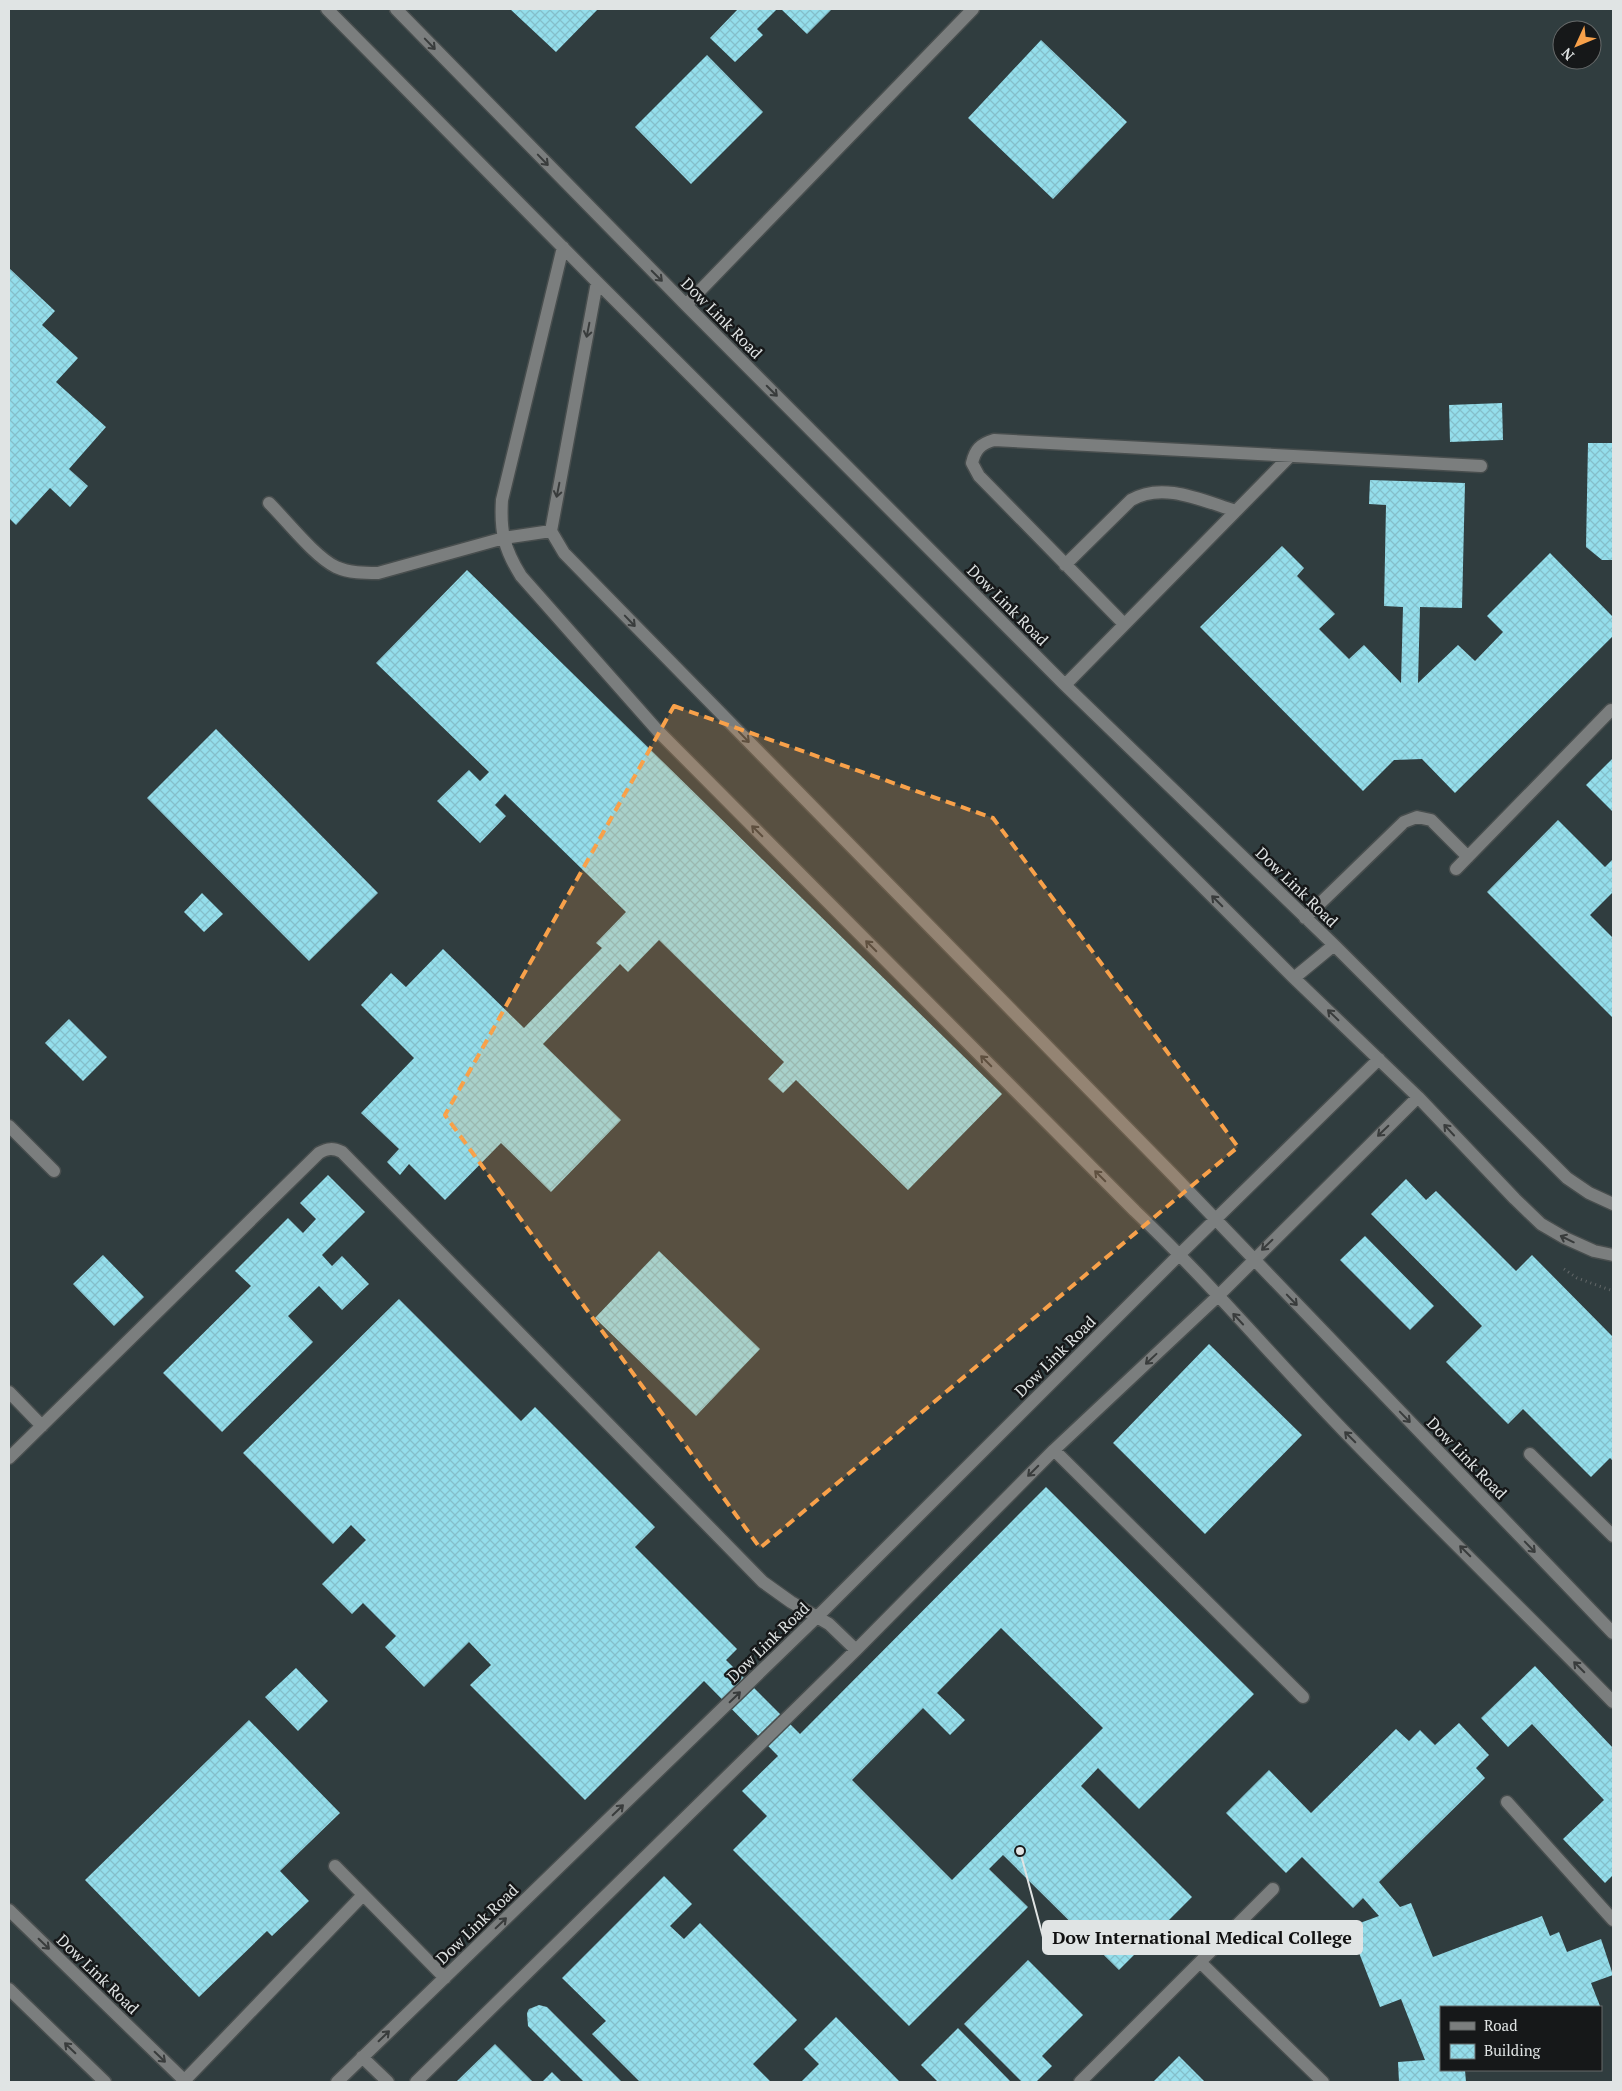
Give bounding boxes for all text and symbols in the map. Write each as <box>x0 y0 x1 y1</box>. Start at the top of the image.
north arrow <box>1552 20 1602 70</box>
one-way arrow <box>424 37 436 50</box>
text: N <box>1557 44 1578 65</box>
one-way arrow <box>537 153 549 165</box>
one-way arrow <box>651 269 663 281</box>
street label: Dow Link Road <box>677 273 768 364</box>
one-way arrow <box>583 322 593 338</box>
one-way arrow <box>766 385 778 397</box>
one-way arrow <box>552 481 562 497</box>
street label: Dow Link Road <box>963 560 1054 651</box>
one-way arrow <box>624 615 637 627</box>
one-way arrow <box>738 731 750 743</box>
one-way arrow <box>750 825 763 837</box>
street label: Dow Link Road <box>1251 842 1343 932</box>
one-way arrow <box>1211 895 1223 908</box>
one-way arrow <box>865 940 877 952</box>
one-way arrow <box>1327 1009 1339 1021</box>
one-way arrow <box>980 1055 992 1067</box>
one-way arrow <box>1443 1123 1455 1136</box>
one-way arrow <box>1378 1125 1390 1137</box>
one-way arrow <box>1094 1170 1107 1182</box>
one-way arrow <box>1560 1234 1575 1244</box>
one-way arrow <box>1261 1239 1274 1251</box>
one-way arrow <box>1286 1294 1298 1306</box>
street label: Dow Link Road <box>1010 1310 1101 1401</box>
one-way arrow <box>1232 1312 1244 1325</box>
one-way arrow <box>1145 1353 1157 1365</box>
one-way arrow <box>1399 1411 1411 1423</box>
street label: Dow Link Road <box>1422 1412 1512 1504</box>
one-way arrow <box>1343 1431 1356 1443</box>
one-way arrow <box>1027 1465 1039 1477</box>
one-way arrow <box>1524 1540 1536 1553</box>
one-way arrow <box>1459 1545 1471 1558</box>
street label: Dow Link Road <box>722 1597 814 1687</box>
one-way arrow <box>1573 1661 1585 1673</box>
one-way arrow <box>728 1691 741 1703</box>
one-way arrow <box>612 1804 624 1816</box>
street label: Dow Link Road <box>431 1879 523 1969</box>
one-way arrow <box>495 1917 507 1929</box>
callout: Dow International Medical College <box>1043 1921 1362 1954</box>
text: Dow International Medical College <box>1052 1925 1352 1949</box>
street label: Dow Link Road <box>52 1929 144 2019</box>
one-way arrow <box>37 1938 50 1950</box>
legend <box>1440 2006 1602 2071</box>
text: Road <box>1484 2015 1517 2035</box>
one-way arrow <box>378 2030 391 2042</box>
text: Building <box>1484 2040 1542 2060</box>
one-way arrow <box>64 2042 76 2054</box>
one-way arrow <box>154 2051 166 2063</box>

